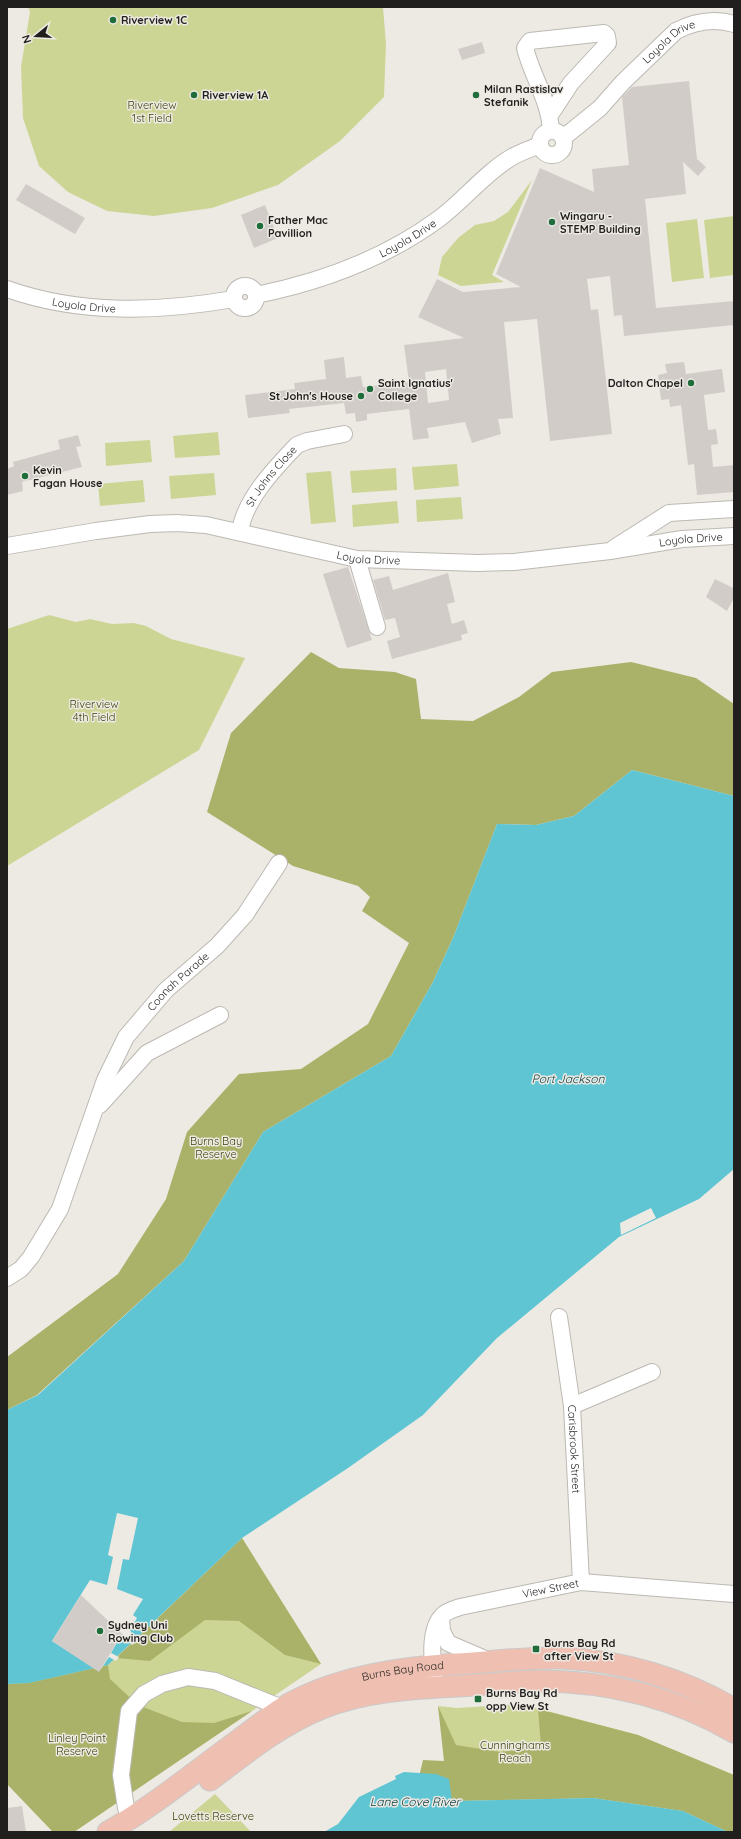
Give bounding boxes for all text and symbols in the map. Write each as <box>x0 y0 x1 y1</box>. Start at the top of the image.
place label: Riverview 1C <box>121 13 187 27</box>
marker: Riverview 1C <box>108 15 118 25</box>
north arrow <box>16 16 56 56</box>
street label: Loyola Drive <box>639 17 697 67</box>
text: N <box>19 33 34 45</box>
place label: Milan Rastislav Stefanik <box>484 82 563 109</box>
place label: Riverview 1A <box>202 88 268 102</box>
marker: Riverview 1A <box>189 90 199 100</box>
marker: Milan Rastislav Stefanik <box>471 90 481 100</box>
park label: Riverview 1st Field <box>127 98 177 125</box>
place label: Wingaru - STEMP Building <box>560 209 641 236</box>
place label: Father Mac Pavillion <box>268 213 328 240</box>
street label: Loyola Drive <box>377 216 439 260</box>
marker: Wingaru - STEMP Building <box>547 217 557 227</box>
marker: Father Mac Pavillion <box>255 221 265 231</box>
street label: Loyola Drive <box>51 295 116 316</box>
place label: Saint Ignatius' College <box>378 376 454 403</box>
place label: Dalton Chapel <box>608 376 683 390</box>
marker: Dalton Chapel <box>686 378 696 388</box>
marker: Saint Ignatius' College <box>365 384 375 394</box>
place label: St John's House <box>269 389 354 403</box>
marker: St John's House <box>356 391 366 401</box>
street label: St Johns Close <box>243 443 300 509</box>
place label: Kevin Fagan House <box>33 463 103 490</box>
marker: Kevin Fagan House <box>20 471 30 481</box>
street label: Loyola Drive <box>658 530 723 550</box>
street label: Loyola Drive <box>335 548 401 567</box>
park label: Riverview 4th Field <box>69 697 119 724</box>
street label: Coonah Parade <box>144 949 212 1014</box>
water label: Port Jackson <box>532 1071 605 1086</box>
park label: Burns Bay Reserve <box>190 1134 242 1161</box>
street label: Carisbrook Street <box>565 1404 583 1494</box>
street label: View Street <box>521 1576 580 1601</box>
place label: Sydney Uni Rowing Club <box>108 1618 173 1645</box>
marker: Sydney Uni Rowing Club <box>95 1626 105 1636</box>
place label: Burns Bay Rd after View St <box>544 1636 616 1663</box>
marker: Burns Bay Rd after View St <box>531 1644 541 1654</box>
street label: Burns Bay Road <box>360 1658 444 1684</box>
place label: Burns Bay Rd opp View St <box>486 1686 558 1713</box>
marker: Burns Bay Rd opp View St <box>473 1694 483 1704</box>
park label: Linley Point Reserve <box>48 1731 106 1758</box>
park label: Cunninghams Reach <box>480 1738 550 1765</box>
water label: Lane Cove River <box>370 1794 462 1809</box>
park label: Lovetts Reserve <box>172 1809 254 1823</box>

